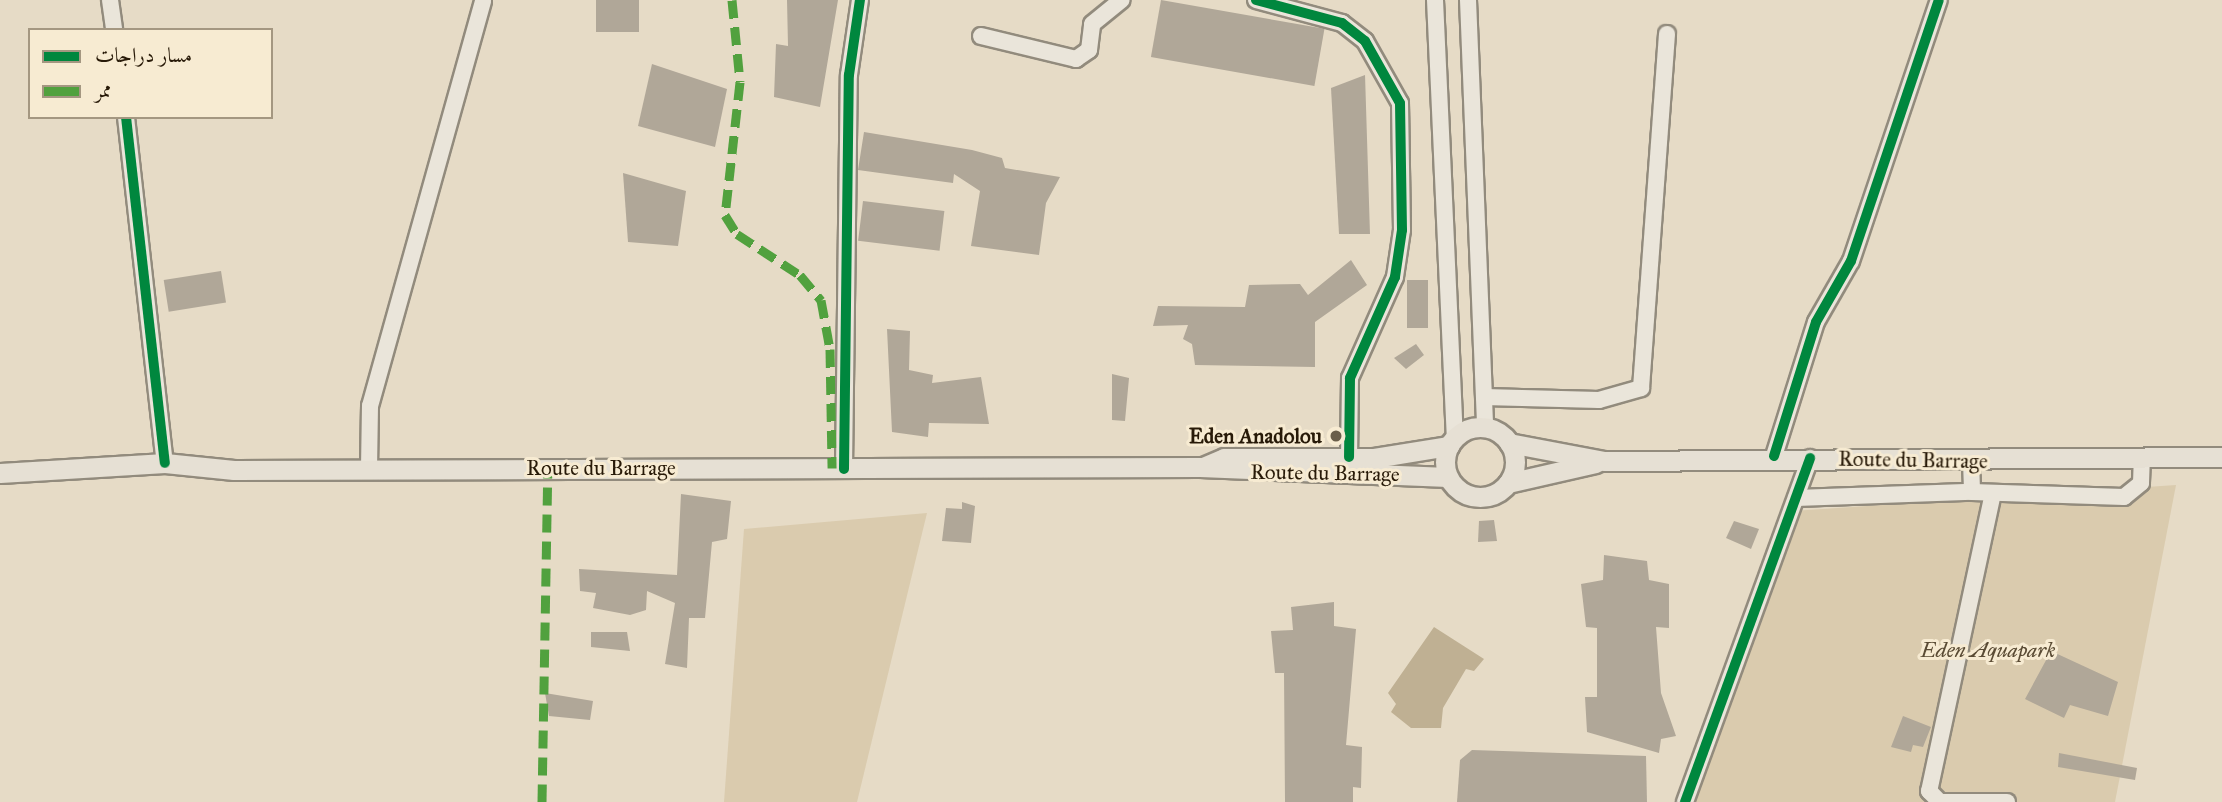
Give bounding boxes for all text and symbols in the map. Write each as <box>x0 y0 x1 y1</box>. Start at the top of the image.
legend <box>28 28 273 119</box>
text: مسار دراجات <box>95 42 192 68</box>
text: ممر <box>95 77 112 103</box>
place label: Eden Anadolou <box>1189 423 1322 449</box>
marker: Eden Anadolou <box>1328 428 1344 444</box>
street label: Route du Barrage <box>1838 446 1988 474</box>
street label: Route du Barrage <box>526 455 676 481</box>
street label: Route du Barrage <box>1250 459 1400 487</box>
park label: Eden Aquapark <box>1921 637 2055 663</box>

